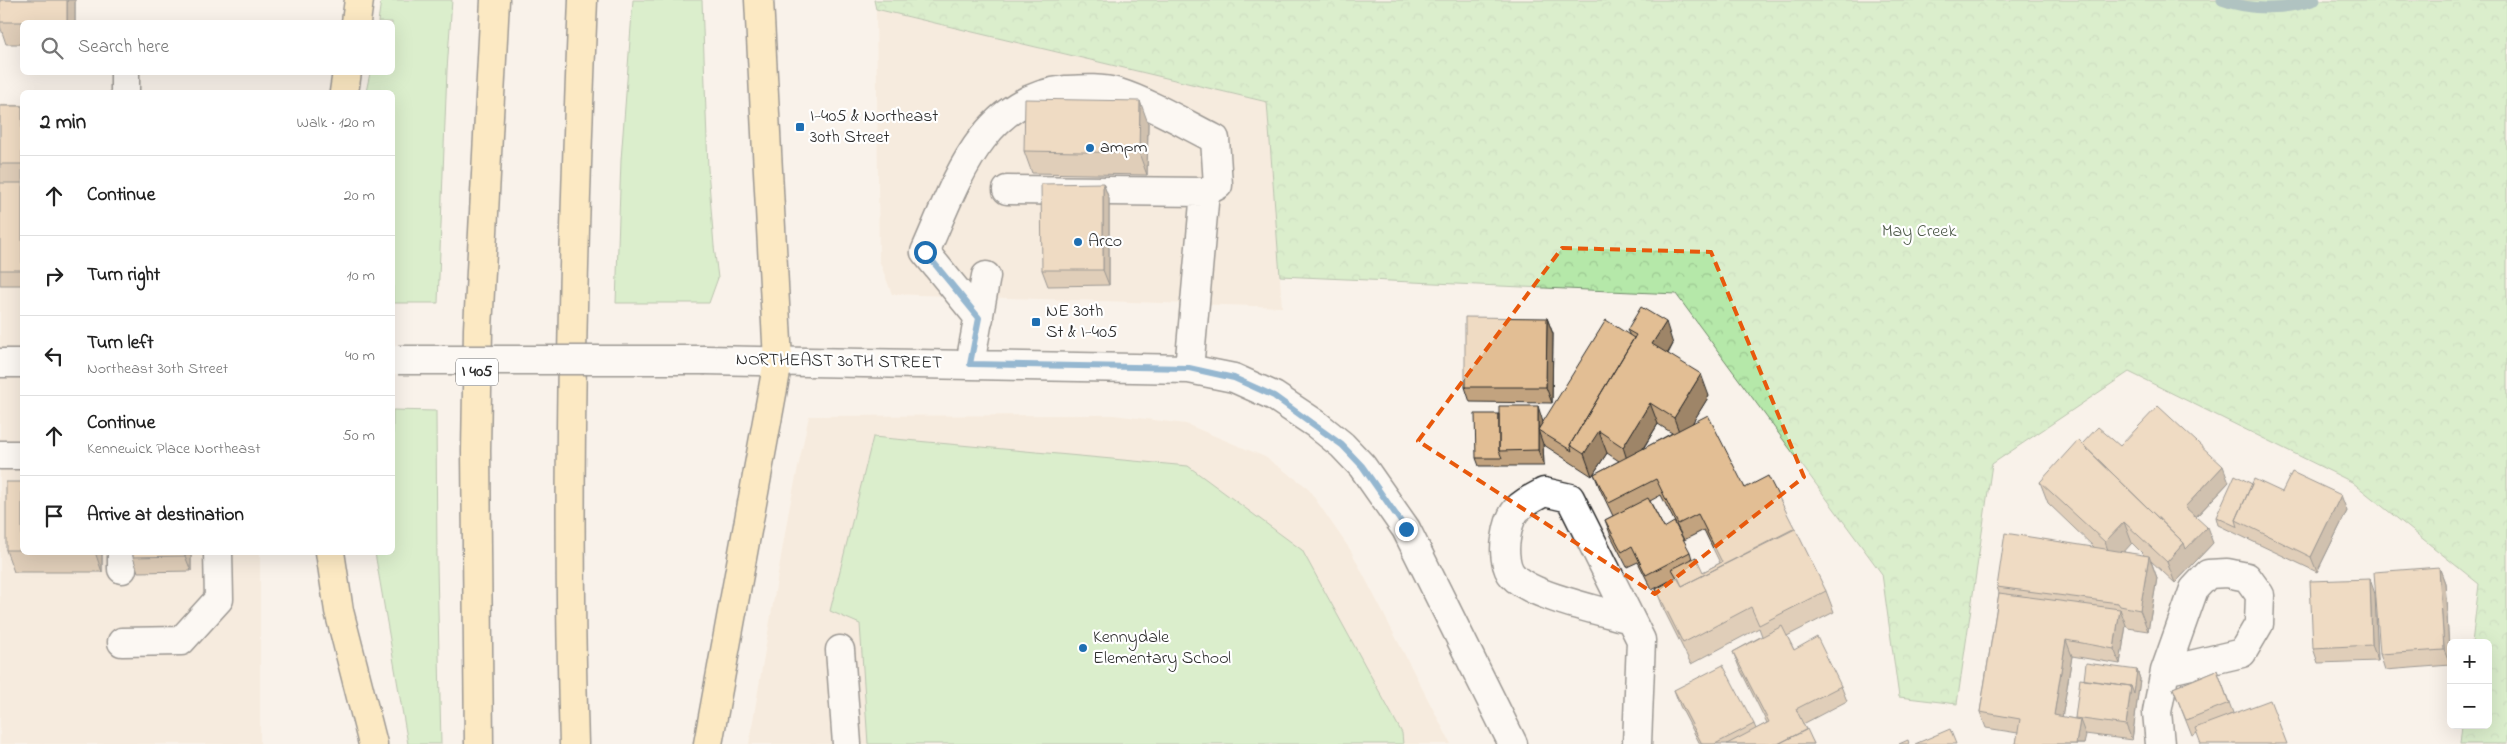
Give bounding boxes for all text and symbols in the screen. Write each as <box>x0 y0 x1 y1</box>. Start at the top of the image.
search box <box>20 20 395 75</box>
icon: search <box>38 34 66 62</box>
text: Search here <box>78 34 169 61</box>
place label: I-405 & Northeast 30th Street <box>810 104 938 151</box>
text: 2 min <box>40 108 86 138</box>
text: Walk · 120 m <box>296 111 375 135</box>
marker: I-405 & Northeast 30th Street <box>794 121 806 133</box>
place label: ampm <box>1100 135 1147 161</box>
marker: ampm <box>1084 142 1096 154</box>
icon: ahead <box>40 182 68 210</box>
text: Continue <box>87 182 155 209</box>
text: 20 m <box>344 184 375 208</box>
park label: May Creek <box>1882 219 1956 245</box>
place label: Arco <box>1088 229 1122 255</box>
marker: Arco <box>1072 236 1084 248</box>
route start <box>914 241 937 264</box>
icon: right <box>40 262 68 290</box>
text: Turn right <box>87 262 160 289</box>
text: 10 m <box>347 264 375 288</box>
place label: NE 30th St & I-405 <box>1046 299 1117 346</box>
marker: NE 30th St & I-405 <box>1030 316 1042 328</box>
text: Turn left <box>87 330 154 357</box>
icon: left <box>40 342 68 370</box>
text: 40 m <box>345 344 375 368</box>
street label: NORTHEAST 30TH STREET <box>736 347 942 377</box>
text: Northeast 30th Street <box>87 357 228 381</box>
road number: I 405 <box>456 358 498 386</box>
text: Continue <box>87 410 155 437</box>
icon: ahead <box>40 422 68 450</box>
text: 50 m <box>343 424 375 448</box>
text: Kennewick Place Northeast <box>87 437 261 461</box>
icon: arrive <box>40 502 68 530</box>
text: Arrive at destination <box>87 502 244 529</box>
route end <box>1395 518 1418 541</box>
place label: Kennydale Elementary School <box>1093 625 1231 672</box>
map controls <box>2447 639 2492 729</box>
button: + <box>2447 639 2492 684</box>
marker: Kennydale Elementary School <box>1077 642 1089 654</box>
button: − <box>2447 684 2492 729</box>

